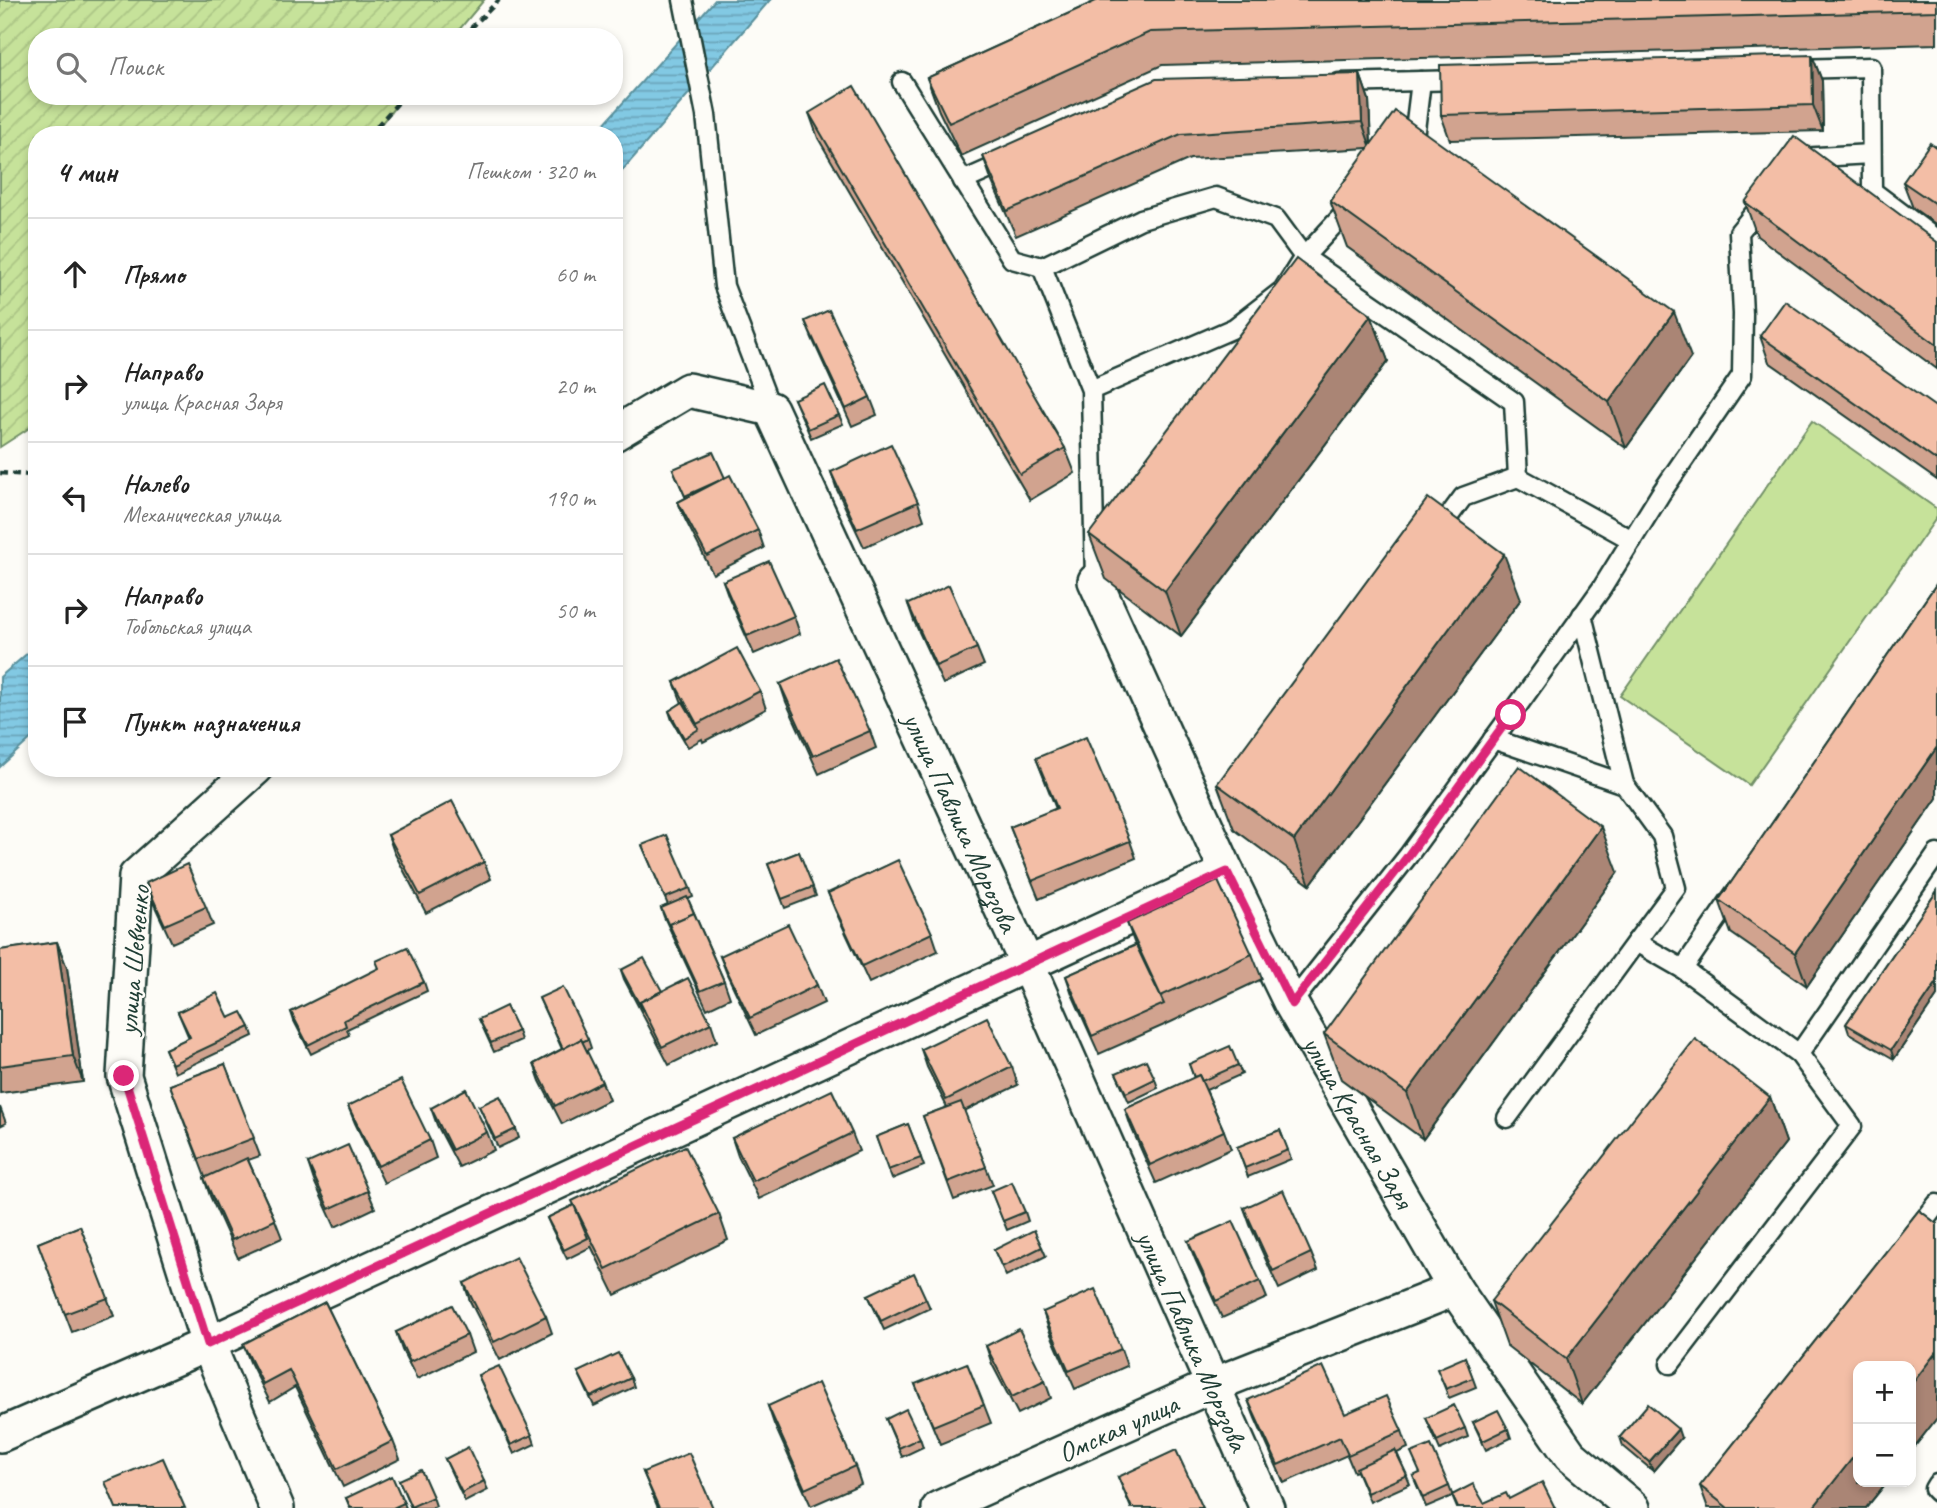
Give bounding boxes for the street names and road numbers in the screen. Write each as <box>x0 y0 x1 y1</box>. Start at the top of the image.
street label: улица Павлика Морозова <box>895 705 1027 939</box>
street label: улица Шевченко <box>109 882 158 1038</box>
street label: улица Красная Заря <box>1294 1028 1423 1216</box>
street label: улица Павлика Морозова <box>1128 1223 1257 1458</box>
street label: Омская улица <box>1052 1385 1185 1470</box>

